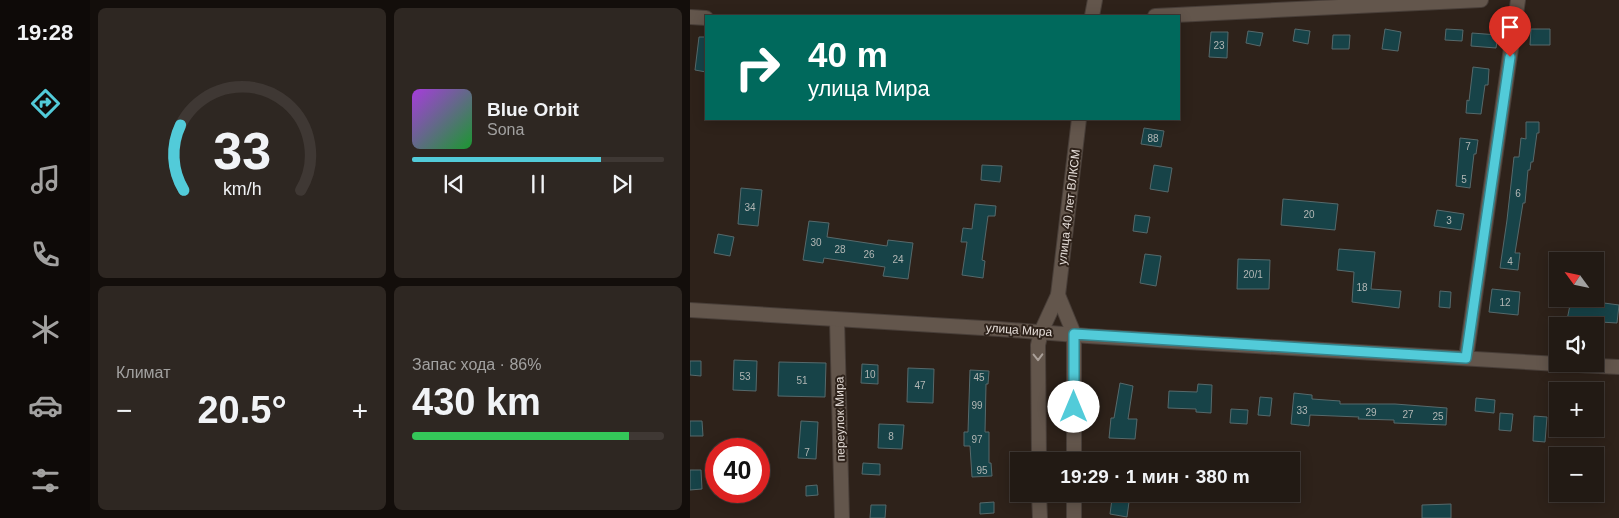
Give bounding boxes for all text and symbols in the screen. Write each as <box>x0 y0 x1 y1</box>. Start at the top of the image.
pin <box>1489 6 1531 57</box>
icon: arrive <box>1496 13 1524 41</box>
text: 19:28 <box>17 20 73 45</box>
icon: right <box>725 35 790 100</box>
text: 40 m <box>808 35 888 74</box>
house number: 23 <box>1213 40 1225 51</box>
text: улица Мира <box>808 76 930 101</box>
icon: directions <box>28 86 63 121</box>
text: Blue Orbit <box>487 99 579 120</box>
text: Sona <box>487 121 524 138</box>
text: 33 <box>213 122 271 180</box>
house number: 88 <box>1147 133 1159 144</box>
house number: 7 <box>1465 141 1471 152</box>
street label: улица 40 лет ВЛКСМ <box>1055 148 1083 266</box>
icon: music <box>28 162 63 197</box>
icon: previous <box>440 170 468 198</box>
icon: pause <box>524 170 552 198</box>
icon: next <box>608 170 636 198</box>
house number: 5 <box>1461 174 1467 185</box>
text: km/h <box>223 179 261 199</box>
house number: 6 <box>1515 188 1521 199</box>
house number: 34 <box>744 202 756 213</box>
house number: 20 <box>1303 209 1315 220</box>
house number: 3 <box>1446 215 1452 226</box>
icon: phone <box>28 237 63 272</box>
house number: 30 <box>810 237 822 248</box>
house number: 28 <box>834 244 846 255</box>
house number: 26 <box>863 249 875 260</box>
north arrow <box>1549 252 1604 308</box>
map controls <box>1549 252 1604 502</box>
house number: 24 <box>892 254 904 265</box>
house number: 4 <box>1507 256 1513 267</box>
house number: 20/1 <box>1243 269 1263 280</box>
house number: 18 <box>1356 282 1368 293</box>
house number: 12 <box>1499 297 1511 308</box>
icon: climate <box>28 312 63 347</box>
button: sound <box>1549 317 1604 372</box>
street label: улица Мира <box>985 321 1053 339</box>
one-way arrow <box>1033 354 1043 361</box>
text: Запас хода · 86% <box>412 356 541 373</box>
text: Климат <box>116 364 170 381</box>
house number: 10 <box>864 369 876 380</box>
house number: 53 <box>739 371 751 382</box>
house number: 45 <box>973 372 985 383</box>
house number: 51 <box>796 375 808 386</box>
street label: переулок Мира <box>832 376 848 461</box>
house number: 47 <box>914 380 926 391</box>
position arrow <box>1047 380 1099 432</box>
text: 430 km <box>412 381 541 423</box>
button: + <box>1549 382 1604 437</box>
icon: car <box>28 388 63 423</box>
text: 20.5° <box>197 389 287 431</box>
text: − <box>116 395 132 426</box>
text: + <box>352 395 368 426</box>
house number: 99 <box>971 400 983 411</box>
house number: 33 <box>1296 405 1308 416</box>
house number: 29 <box>1365 407 1377 418</box>
house number: 27 <box>1402 409 1414 420</box>
house number: 25 <box>1432 411 1444 422</box>
house number: 8 <box>888 431 894 442</box>
house number: 97 <box>971 434 983 445</box>
speed limit sign: 40 <box>705 438 770 503</box>
house number: 7 <box>804 447 810 458</box>
button: − <box>1549 447 1604 502</box>
icon: filters <box>28 463 63 498</box>
house number: 95 <box>976 465 988 476</box>
text: 19:29 · 1 мин · 380 m <box>1060 466 1250 487</box>

